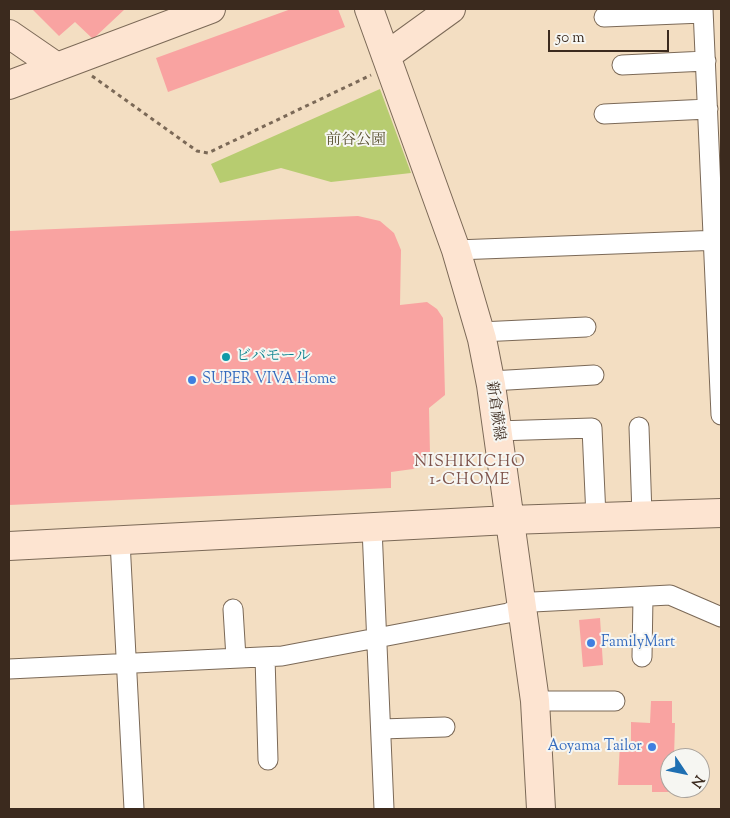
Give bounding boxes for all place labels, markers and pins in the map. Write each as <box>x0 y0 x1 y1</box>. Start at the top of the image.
place label: ビバモール <box>236 348 310 366</box>
marker: ビバモール <box>220 351 232 363</box>
place label: SUPER VIVA Home <box>202 371 336 389</box>
marker: SUPER VIVA Home <box>186 374 198 386</box>
place label: FamilyMart <box>601 634 675 652</box>
marker: FamilyMart <box>585 637 597 649</box>
place label: Aoyama Tailor <box>548 738 642 756</box>
marker: Aoyama Tailor <box>646 741 658 753</box>

